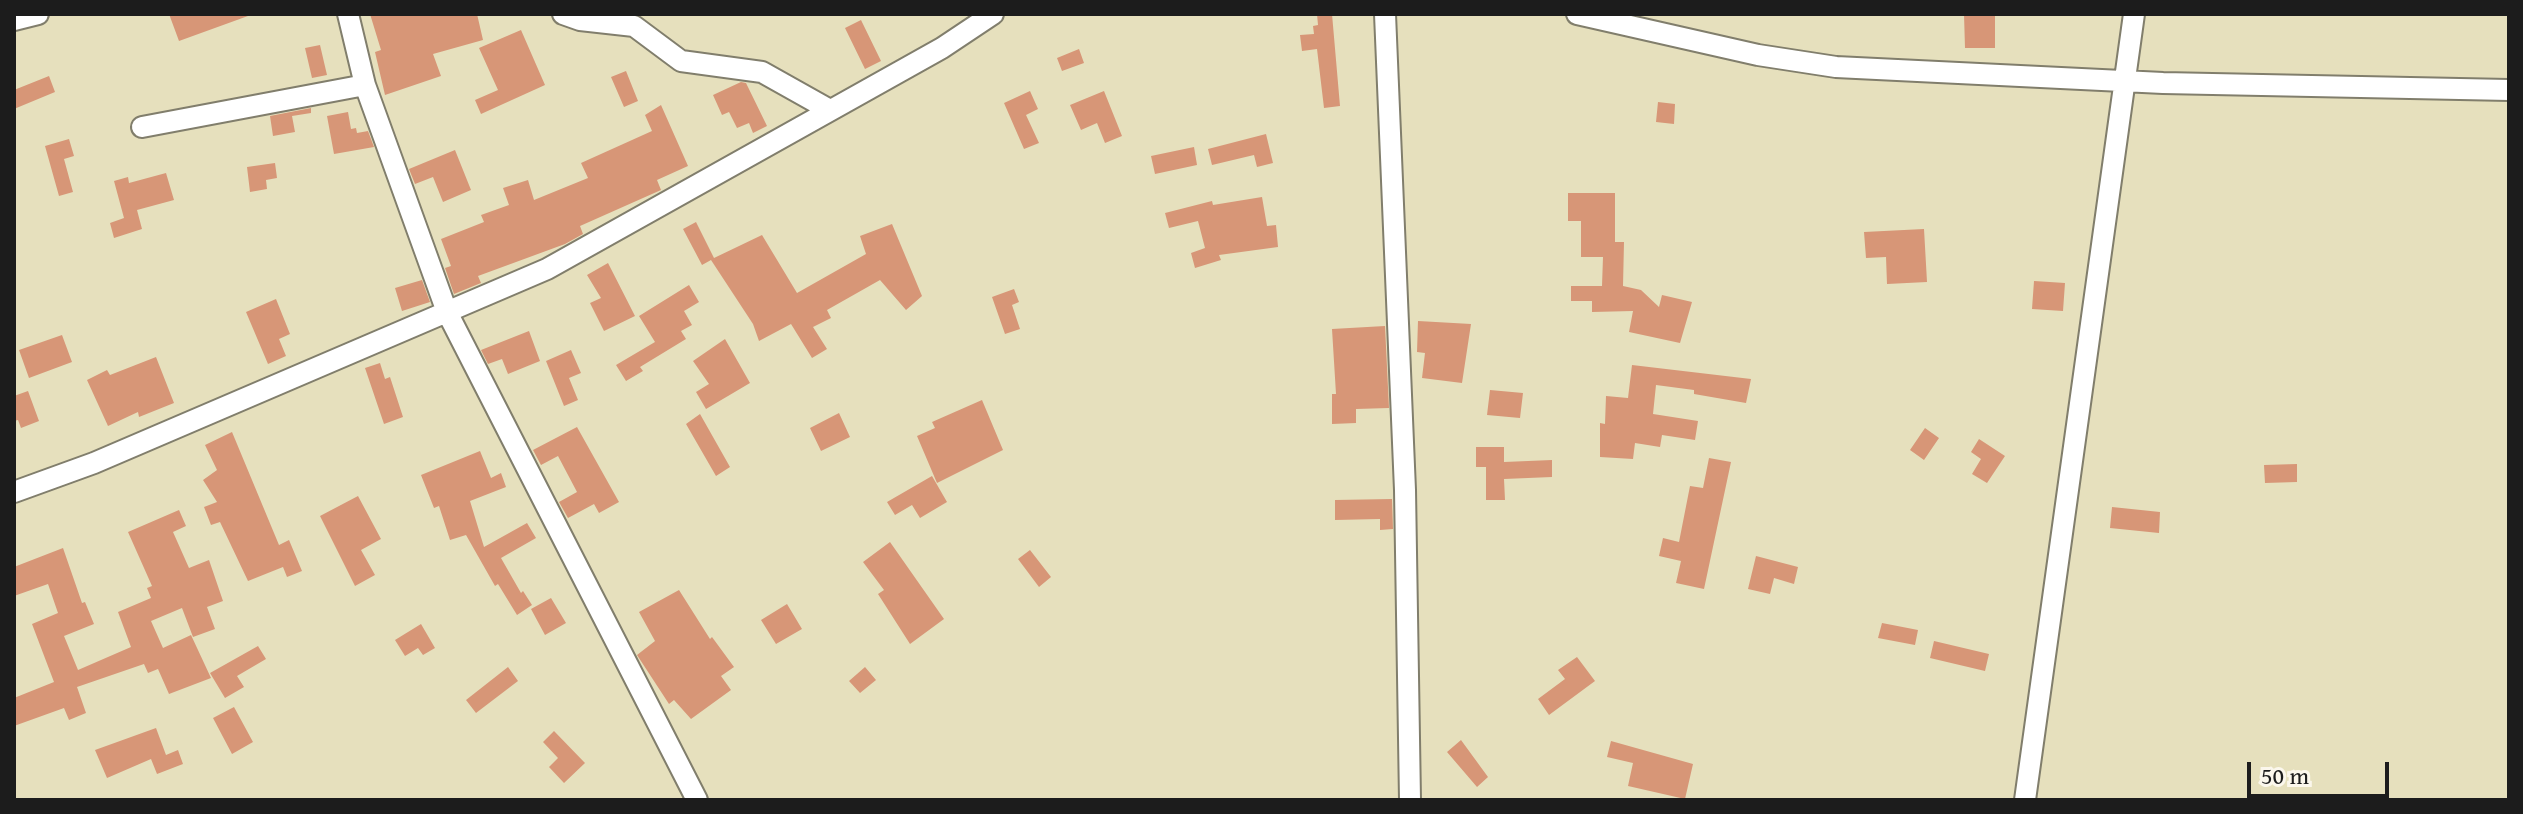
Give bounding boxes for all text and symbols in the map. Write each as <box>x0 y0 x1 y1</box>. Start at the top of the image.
scale bar <box>2251 746 2393 796</box>
text: 50 m <box>2261 758 2309 793</box>

